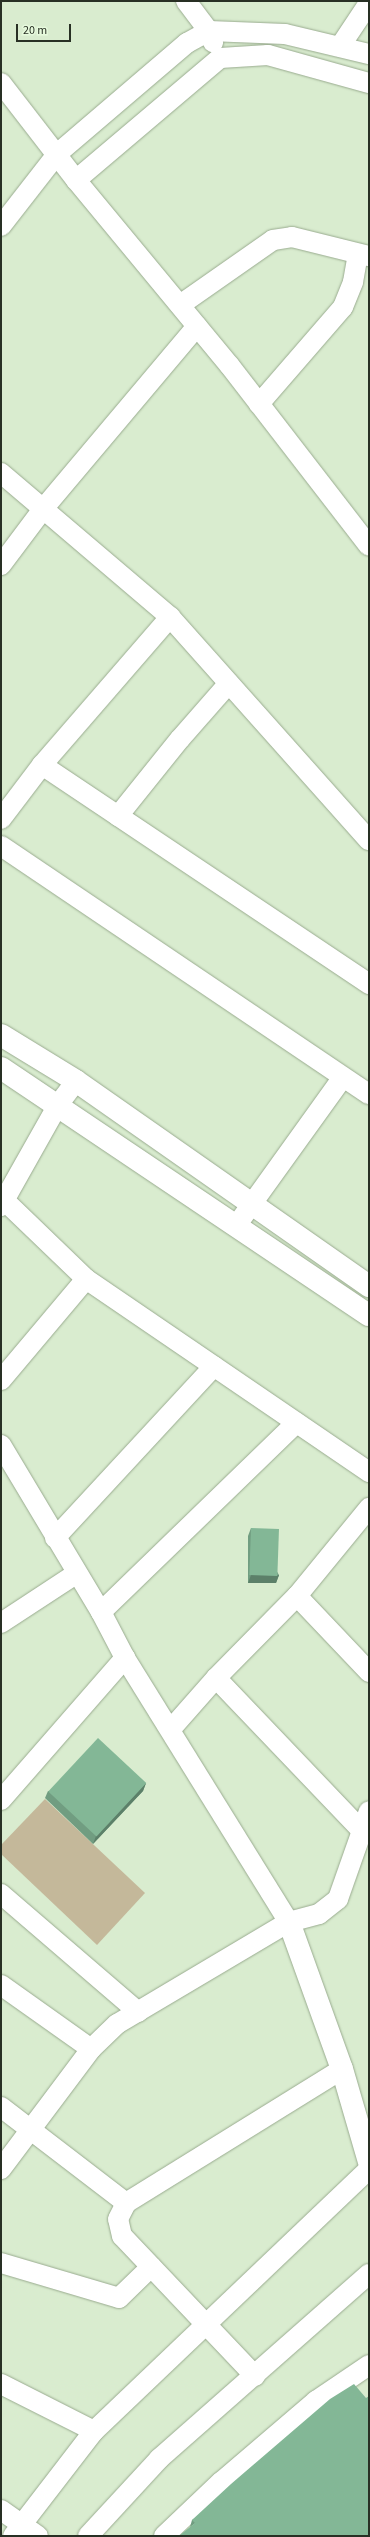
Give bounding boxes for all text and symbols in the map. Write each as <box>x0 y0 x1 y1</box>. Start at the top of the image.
scale bar <box>18 16 73 42</box>
text: 20 m <box>23 22 47 39</box>

